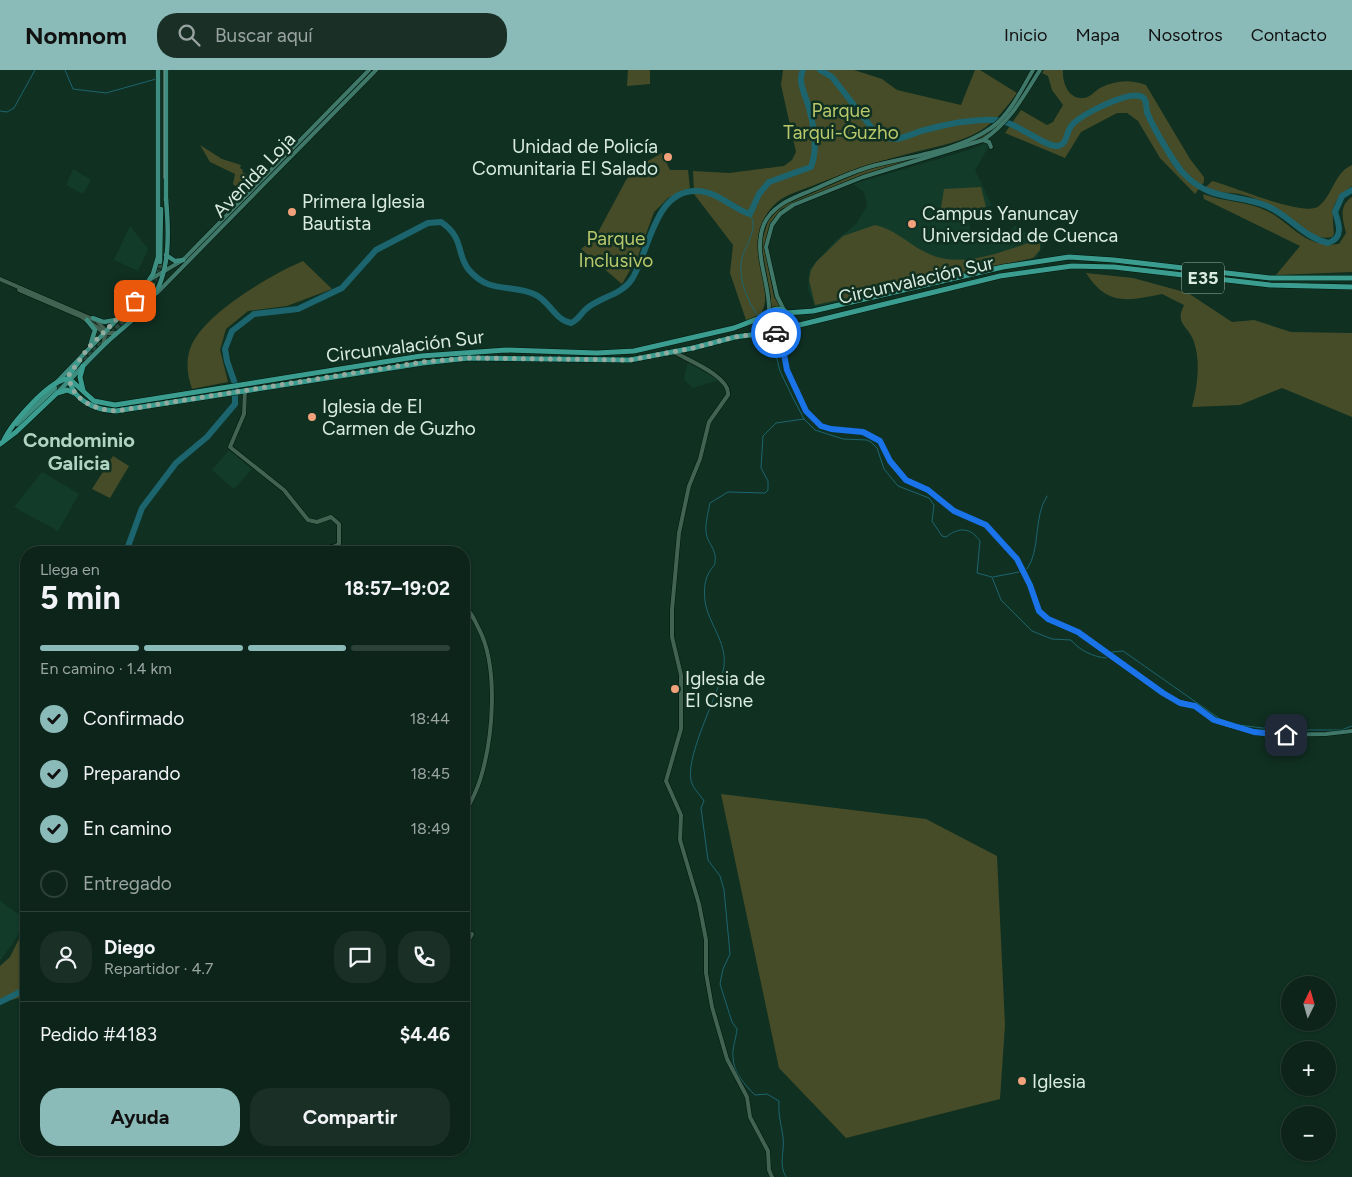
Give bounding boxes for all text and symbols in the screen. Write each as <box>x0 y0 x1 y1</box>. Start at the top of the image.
search box <box>157 13 507 58</box>
text: Nomnom <box>25 21 127 50</box>
icon: search <box>175 21 203 49</box>
text: Buscar aquí <box>215 24 313 47</box>
text: Inicio <box>1004 24 1048 46</box>
text: Mapa <box>1076 24 1120 46</box>
text: Nosotros <box>1148 24 1223 46</box>
text: Contacto <box>1251 24 1327 46</box>
park label: Parque Tarqui-Guzho <box>783 99 899 144</box>
street label: Avenida Loja <box>208 128 300 222</box>
place label: Unidad de Policía Comunitaria El Salado <box>472 135 658 180</box>
marker: Unidad de Policía Comunitaria El Salado <box>662 151 674 163</box>
place label: Primera Iglesia Bautista <box>302 190 425 235</box>
place label: Campus Yanuncay Universidad de Cuenca <box>922 202 1118 247</box>
marker: Primera Iglesia Bautista <box>286 206 298 218</box>
marker: Campus Yanuncay Universidad de Cuenca <box>906 218 918 230</box>
park label: Parque Inclusivo <box>579 227 653 272</box>
street label: Circunvalación Sur <box>836 251 997 309</box>
road number: E35 <box>1182 262 1224 294</box>
pin <box>114 280 156 322</box>
icon: bag <box>121 287 149 315</box>
courier <box>751 308 801 358</box>
icon: car <box>762 319 790 347</box>
street label: Circunvalación Sur <box>325 325 486 367</box>
place label: Iglesia de El Carmen de Guzho <box>322 395 476 440</box>
marker: Iglesia de El Carmen de Guzho <box>306 411 318 423</box>
district label: Condominio Galicia <box>23 428 135 475</box>
text: Llega en <box>40 560 100 579</box>
text: 18:57–19:02 <box>345 577 450 600</box>
text: 5 min <box>40 579 121 617</box>
text: En camino · 1.4 km <box>40 659 172 678</box>
place label: Iglesia de El Cisne <box>685 667 765 712</box>
marker: Iglesia de El Cisne <box>669 683 681 695</box>
icon: check <box>40 705 68 733</box>
text: Confirmado <box>83 707 184 730</box>
text: 18:44 <box>410 709 450 728</box>
pin <box>1265 714 1307 756</box>
icon: home <box>1272 721 1300 749</box>
icon: check <box>40 760 68 788</box>
text: Preparando <box>83 762 181 785</box>
text: 18:45 <box>410 764 450 783</box>
icon: check <box>40 815 68 843</box>
text: En camino <box>83 817 172 840</box>
text: 18:49 <box>411 819 450 838</box>
text: Entregado <box>83 872 172 895</box>
button: person <box>40 931 92 983</box>
button: chat <box>334 931 386 983</box>
button: phone <box>398 931 450 983</box>
text: Diego <box>104 936 155 959</box>
text: Repartidor · 4.7 <box>104 959 213 978</box>
north arrow <box>1281 976 1336 1031</box>
map controls <box>1281 976 1336 1161</box>
text: Pedido #4183 <box>40 1023 157 1046</box>
text: $4.46 <box>400 1023 450 1046</box>
button: + <box>1281 1041 1336 1096</box>
place label: Iglesia <box>1032 1070 1086 1093</box>
marker: Iglesia <box>1016 1075 1028 1087</box>
button: Ayuda <box>40 1088 240 1146</box>
button: Compartir <box>250 1088 450 1146</box>
button: − <box>1281 1106 1336 1161</box>

